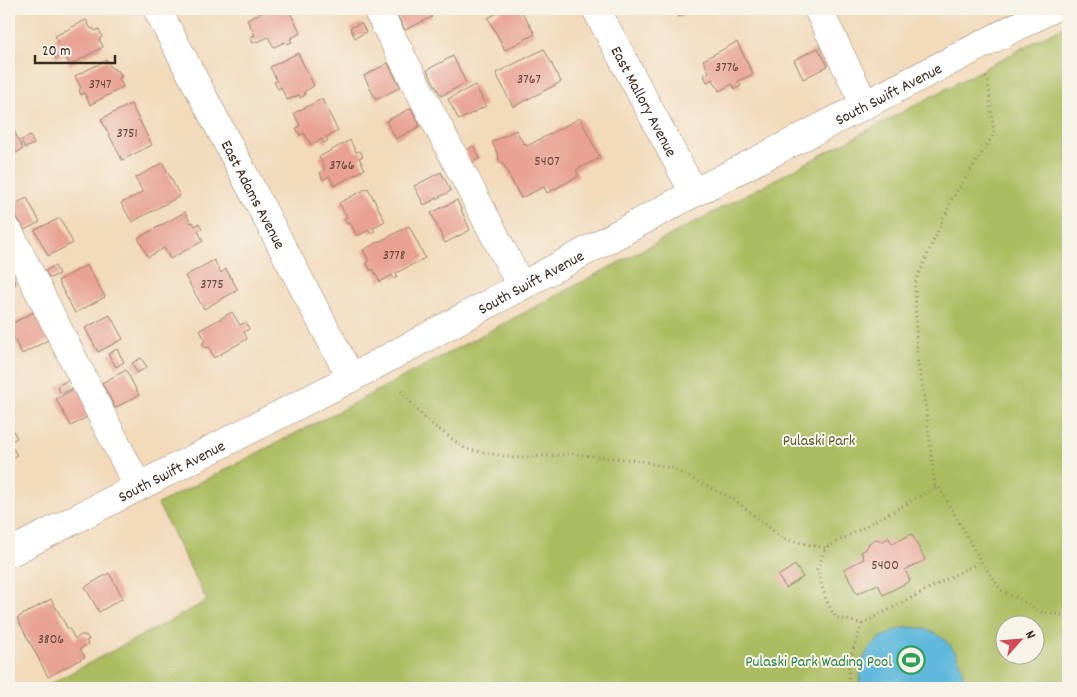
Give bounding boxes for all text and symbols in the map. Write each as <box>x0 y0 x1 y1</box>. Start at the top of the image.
scale bar <box>35 32 115 64</box>
text: 20 m <box>42 41 70 63</box>
street label: East Mallory Avenue <box>604 42 682 162</box>
house number: 3776 <box>715 58 739 78</box>
street label: South Swift Avenue <box>832 58 946 132</box>
house number: 3767 <box>517 70 541 90</box>
house number: 3747 <box>89 75 111 95</box>
house number: 3751 <box>116 124 138 144</box>
street label: East Adams Avenue <box>214 137 290 254</box>
house number: 5407 <box>534 152 560 172</box>
house number: 3766 <box>329 156 355 176</box>
street label: South Swift Avenue <box>474 245 589 321</box>
house number: 3778 <box>383 246 406 266</box>
house number: 3775 <box>200 275 224 295</box>
park label: Pulaski Park <box>783 430 855 453</box>
street label: South Swift Avenue <box>115 435 230 509</box>
house number: 5400 <box>871 556 899 576</box>
north arrow <box>994 614 1044 664</box>
text: N <box>1019 627 1040 643</box>
house number: 3806 <box>38 630 64 650</box>
sports icon: Pulaski Park Wading Pool <box>896 645 926 675</box>
place label: Pulaski Park Wading Pool <box>745 651 892 674</box>

